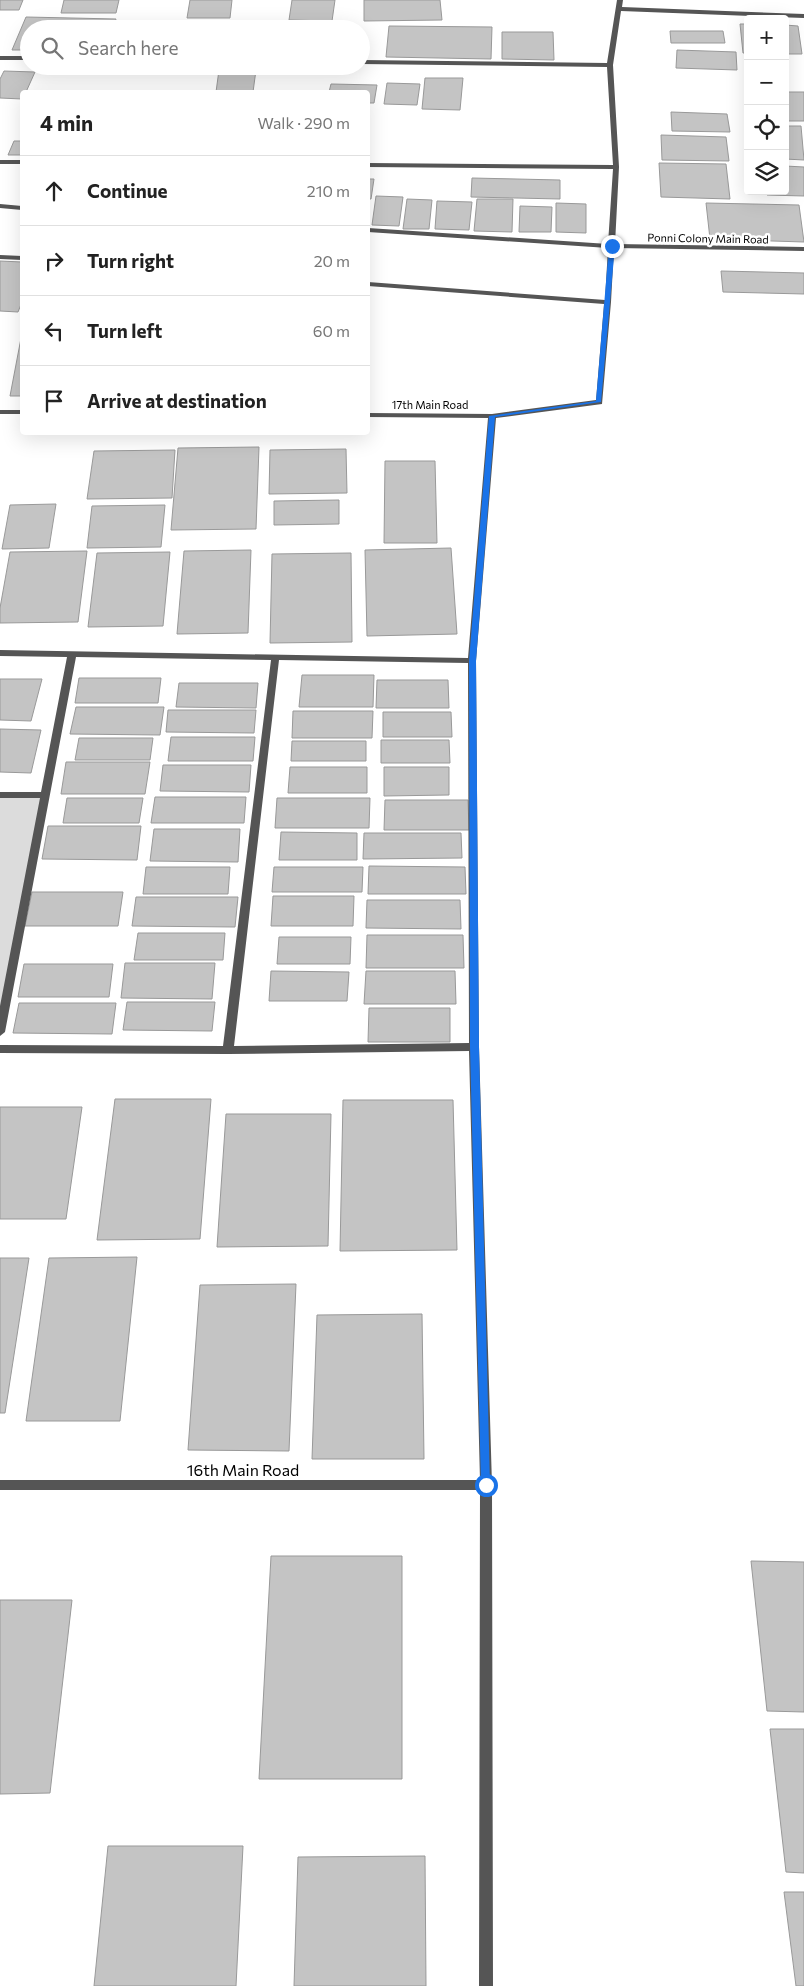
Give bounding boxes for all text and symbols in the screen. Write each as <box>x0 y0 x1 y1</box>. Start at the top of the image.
map controls <box>744 15 789 195</box>
button: + <box>744 15 789 60</box>
search box <box>20 20 370 75</box>
icon: search <box>38 34 66 62</box>
text: Search here <box>78 36 178 59</box>
button: − <box>744 60 789 105</box>
button: locate <box>744 105 789 150</box>
text: 4 min <box>40 110 93 135</box>
text: Walk · 290 m <box>258 113 350 132</box>
button: layers <box>744 150 789 195</box>
icon: ahead <box>40 177 68 205</box>
text: Continue <box>87 179 167 202</box>
text: 210 m <box>307 181 350 200</box>
street label: Ponni Colony Main Road <box>647 230 769 246</box>
route end <box>601 235 624 258</box>
icon: right <box>40 247 68 275</box>
text: Turn right <box>87 249 174 272</box>
text: 20 m <box>314 251 350 270</box>
icon: left <box>40 317 68 345</box>
text: Turn left <box>87 319 162 342</box>
text: 60 m <box>313 321 350 340</box>
icon: arrive <box>40 387 68 415</box>
text: Arrive at destination <box>87 389 267 412</box>
street label: 17th Main Road <box>392 398 468 411</box>
street label: 16th Main Road <box>187 1460 299 1479</box>
route start <box>475 1474 498 1497</box>

